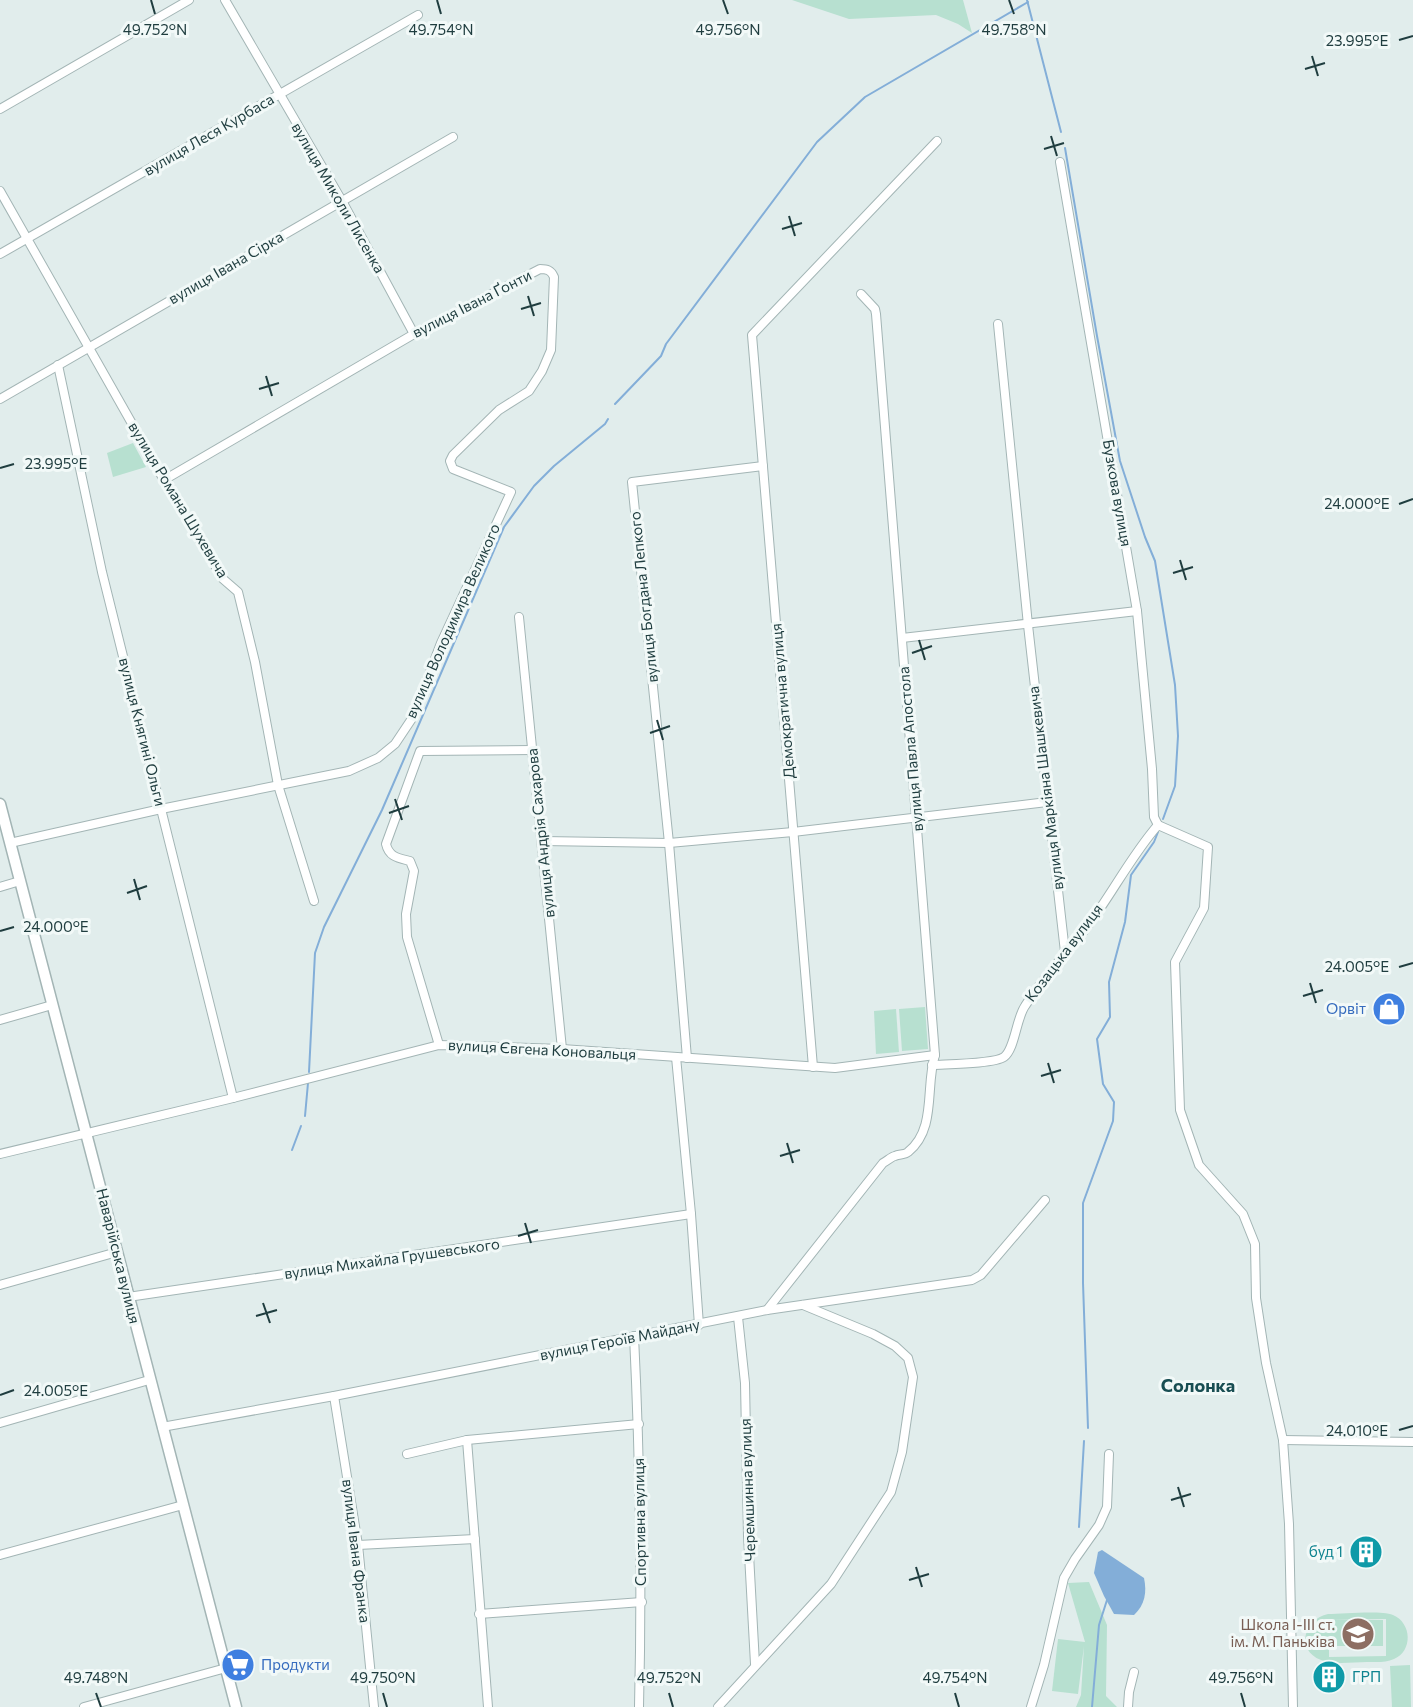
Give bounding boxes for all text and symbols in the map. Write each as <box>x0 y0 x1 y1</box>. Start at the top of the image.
text: 49.752°N <box>123 20 187 38</box>
text: 49.754°N <box>408 20 474 38</box>
text: 49.756°N <box>695 20 761 38</box>
text: 49.758°N <box>981 20 1047 38</box>
text: 23.995°E <box>1326 31 1388 49</box>
street label: вулиця Леся Курбаса <box>140 89 277 179</box>
street label: вулиця Миколи Лисенка <box>288 119 389 276</box>
street label: вулиця Івана Сірка <box>165 227 286 307</box>
street label: вулиця Івана Ґонти <box>409 265 534 341</box>
street label: вулиця Романа Шухевича <box>125 418 233 581</box>
street label: Бузкова вулиця <box>1100 438 1136 548</box>
text: 23.995°E <box>25 454 87 472</box>
text: 24.000°E <box>1324 494 1390 512</box>
street label: вулиця Богдана Лепкого <box>625 511 661 684</box>
street label: вулиця Володимира Великого <box>401 521 503 721</box>
street label: Демократична вулиця <box>766 623 798 779</box>
street label: вулиця Княгині Ольги <box>116 656 170 808</box>
street label: вулиця Павла Апостола <box>894 666 926 832</box>
street label: вулиця Маркіяна Шашкевича <box>1024 685 1066 891</box>
street label: вулиця Андрія Сахарова <box>522 748 558 919</box>
street label: Козацька вулиця <box>1021 900 1106 1005</box>
text: 24.000°E <box>23 917 89 935</box>
text: 24.005°E <box>1325 957 1389 975</box>
shop icon: Орвіт <box>1371 991 1407 1027</box>
place label: Орвіт <box>1326 999 1366 1017</box>
street label: вулиця Євгена Коновальця <box>447 1035 637 1063</box>
street label: Наварійська вулиця <box>93 1186 144 1325</box>
street label: вулиця Михайла Грушевського <box>283 1234 501 1282</box>
street label: вулиця Героїв Майдану <box>538 1315 702 1363</box>
district label: Солонка <box>1161 1374 1235 1396</box>
text: 24.005°E <box>24 1381 88 1399</box>
street label: Черемшинна вулиця <box>736 1418 758 1562</box>
text: 24.010°E <box>1326 1421 1388 1439</box>
street label: Спортивна вулиця <box>629 1458 649 1586</box>
street label: вулиця Івана Франка <box>339 1478 375 1624</box>
building icon: буд 1 <box>1348 1534 1384 1570</box>
place label: буд 1 <box>1309 1542 1343 1560</box>
place label: Школа І-ІІІ ст. ім. М. Паньківа <box>1230 1615 1335 1650</box>
school or university icon: Школа І-ІІІ ст. ім. М. Паньківа <box>1340 1616 1376 1652</box>
supermarket icon: Продукти <box>220 1647 256 1683</box>
place label: Продукти <box>261 1655 330 1673</box>
building icon: ГРП <box>1311 1659 1347 1695</box>
place label: ГРП <box>1352 1667 1381 1685</box>
text: 49.748°N <box>64 1668 128 1686</box>
text: 49.750°N <box>350 1668 416 1686</box>
text: 49.752°N <box>637 1668 701 1686</box>
text: 49.754°N <box>922 1668 988 1686</box>
text: 49.756°N <box>1208 1668 1274 1686</box>

